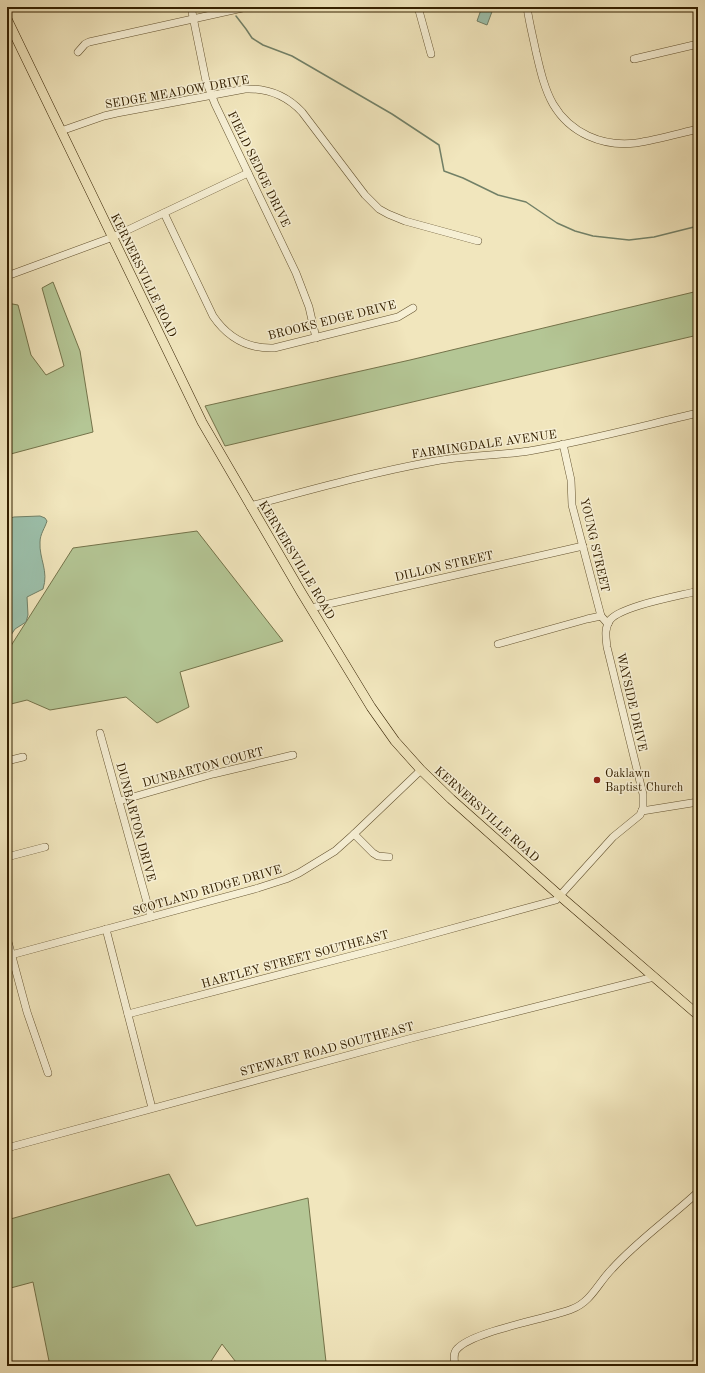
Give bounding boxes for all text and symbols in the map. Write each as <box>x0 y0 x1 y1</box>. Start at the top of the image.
street label: SEDGE MEADOW DRIVE <box>104 74 250 112</box>
street label: FIELD SEDGE DRIVE <box>225 110 291 229</box>
street label: KERNERSVILLE ROAD <box>108 212 178 339</box>
street label: BROOKS EDGE DRIVE <box>267 299 398 343</box>
street label: FARMINGDALE AVENUE <box>411 429 558 461</box>
street label: YOUNG STREET <box>577 497 611 594</box>
street label: KERNERSVILLE ROAD <box>256 499 336 622</box>
street label: DILLON STREET <box>394 550 495 584</box>
street label: WAYSIDE DRIVE <box>614 652 648 753</box>
street label: DUNBARTON COURT <box>141 746 265 790</box>
street label: DUNBARTON DRIVE <box>113 761 157 883</box>
street label: KERNERSVILLE ROAD <box>432 765 541 865</box>
place label: Oaklawn Baptist Church <box>605 768 684 794</box>
marker: Oaklawn Baptist Church <box>592 775 602 785</box>
street label: SCOTLAND RIDGE DRIVE <box>131 864 283 918</box>
street label: HARTLEY STREET SOUTHEAST <box>200 929 390 991</box>
street label: STEWART ROAD SOUTHEAST <box>239 1021 416 1079</box>

